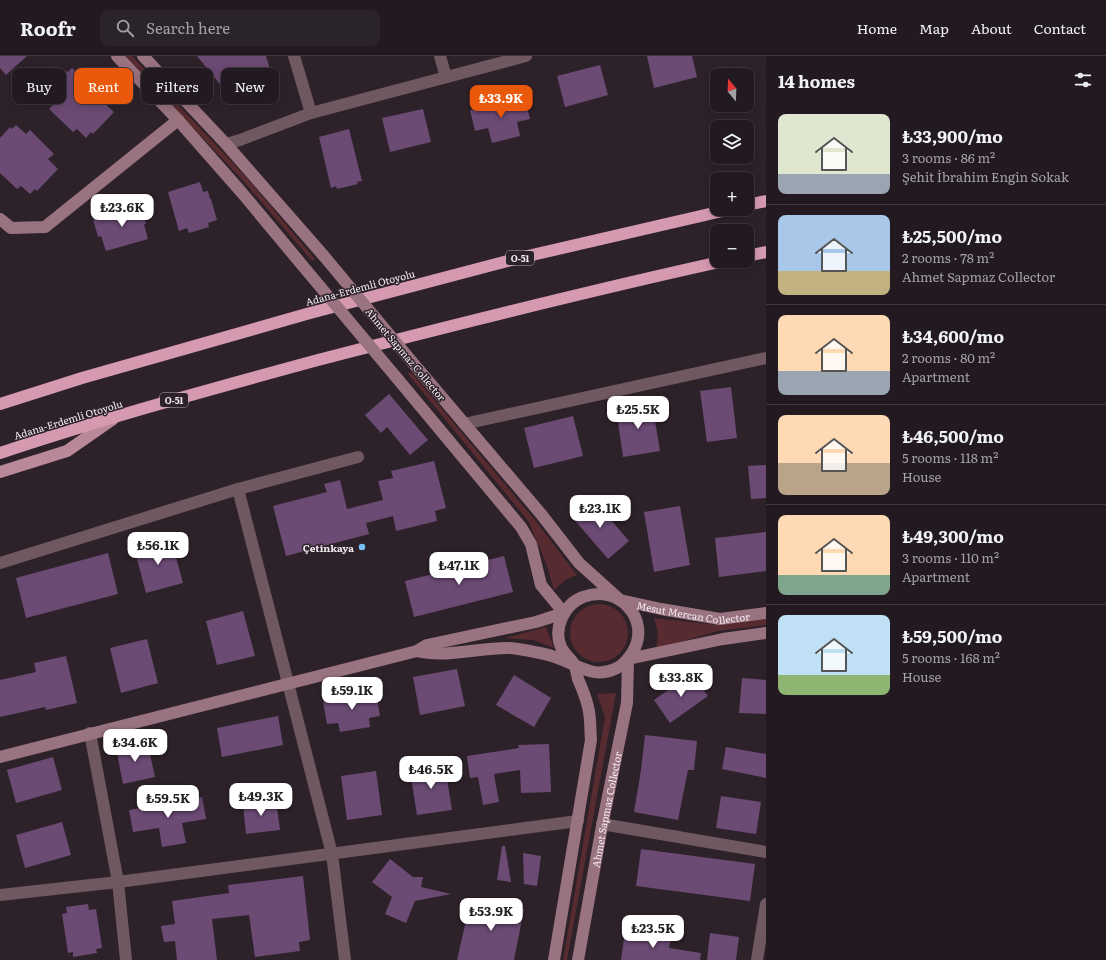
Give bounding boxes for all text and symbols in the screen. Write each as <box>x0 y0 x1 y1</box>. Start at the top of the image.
search box <box>100 10 380 46</box>
text: Roofr <box>20 14 76 42</box>
text: Search here <box>146 16 230 39</box>
icon: search <box>114 17 136 39</box>
text: Home <box>857 18 897 38</box>
text: Map <box>919 18 949 38</box>
text: About <box>971 18 1012 38</box>
text: Contact <box>1034 18 1086 38</box>
chip: Buy <box>12 68 66 104</box>
chip: Rent <box>74 68 133 104</box>
chip: Filters <box>141 68 213 104</box>
chip: New <box>221 68 279 104</box>
north arrow <box>710 68 754 112</box>
map controls <box>710 68 754 268</box>
text: 14 homes <box>778 68 855 93</box>
icon: filters <box>1072 69 1094 91</box>
pin: ₺33.9K <box>468 85 534 119</box>
text: ₺33.9K <box>479 88 523 107</box>
button: layers <box>710 120 754 164</box>
text: ₺33,900/mo <box>902 123 1003 148</box>
icon: home <box>810 130 858 178</box>
text: 3 rooms · 86 m² <box>902 148 995 167</box>
text: Şehit İbrahim Engin Sokak <box>902 167 1069 186</box>
button: + <box>710 172 754 216</box>
pin: ₺23.6K <box>89 194 155 228</box>
text: ₺23.6K <box>100 197 144 216</box>
text: ₺25,500/mo <box>902 223 1002 248</box>
button: − <box>710 224 754 268</box>
icon: home <box>810 231 858 279</box>
text: 2 rooms · 78 m² <box>902 248 994 267</box>
road number: O-51 <box>506 251 534 265</box>
street label: Adana-Erdemli Otoyolu <box>304 265 417 309</box>
text: Ahmet Sapmaz Collector <box>902 267 1055 286</box>
street label: Ahmet Sapmaz Collector <box>362 304 450 404</box>
text: ₺34,600/mo <box>902 323 1004 348</box>
icon: home <box>810 331 858 379</box>
text: 2 rooms · 80 m² <box>902 348 995 367</box>
text: Apartment <box>902 367 970 386</box>
road number: O-51 <box>160 393 188 407</box>
street label: Adana-Erdemli Otoyolu <box>12 395 125 443</box>
pin: ₺25.5K <box>605 396 671 430</box>
text: ₺25.5K <box>616 399 660 418</box>
text: ₺46,500/mo <box>902 423 1004 448</box>
icon: home <box>810 431 858 479</box>
text: 5 rooms · 118 m² <box>902 448 998 467</box>
text: House <box>902 467 941 486</box>
pin: ₺23.1K <box>567 495 633 529</box>
text: ₺23.1K <box>579 498 621 517</box>
text: ₺49,300/mo <box>902 523 1004 548</box>
icon: home <box>810 531 858 579</box>
pin: ₺56.1K <box>125 532 191 566</box>
text: ₺56.1K <box>137 535 179 554</box>
place label: Çetinkaya <box>303 540 354 555</box>
marker: Çetinkaya <box>357 542 367 552</box>
text: 3 rooms · 110 m² <box>902 548 999 567</box>
pin: ₺47.1K <box>426 552 492 586</box>
text: ₺47.1K <box>438 555 480 574</box>
text: Apartment <box>902 567 970 586</box>
street label: Mesut Mercan Collector <box>636 596 751 627</box>
text: ₺59,500/mo <box>902 623 1002 648</box>
icon: home <box>810 631 858 679</box>
text: 5 rooms · 168 m² <box>902 648 1000 667</box>
pin: ₺33.8K <box>648 664 714 698</box>
text: ₺33.8K <box>659 667 703 686</box>
text: House <box>902 667 941 686</box>
pin: ₺59.1K <box>319 677 385 711</box>
text: ₺59.1K <box>331 680 373 699</box>
pin: ₺34.6K <box>102 729 168 763</box>
text: ₺34.6K <box>112 732 158 751</box>
street label: Ahmet Sapmaz Collector <box>587 750 625 869</box>
pin: ₺46.5K <box>398 756 464 790</box>
text: ₺46.5K <box>408 759 454 778</box>
pin: ₺49.3K <box>228 783 294 817</box>
pin: ₺59.5K <box>135 785 201 819</box>
text: ₺49.3K <box>238 786 284 805</box>
text: ₺59.5K <box>146 788 190 807</box>
pin: ₺53.9K <box>458 898 524 932</box>
text: ₺53.9K <box>469 901 513 920</box>
pin: ₺23.5K <box>620 915 686 949</box>
text: ₺23.5K <box>631 918 675 937</box>

